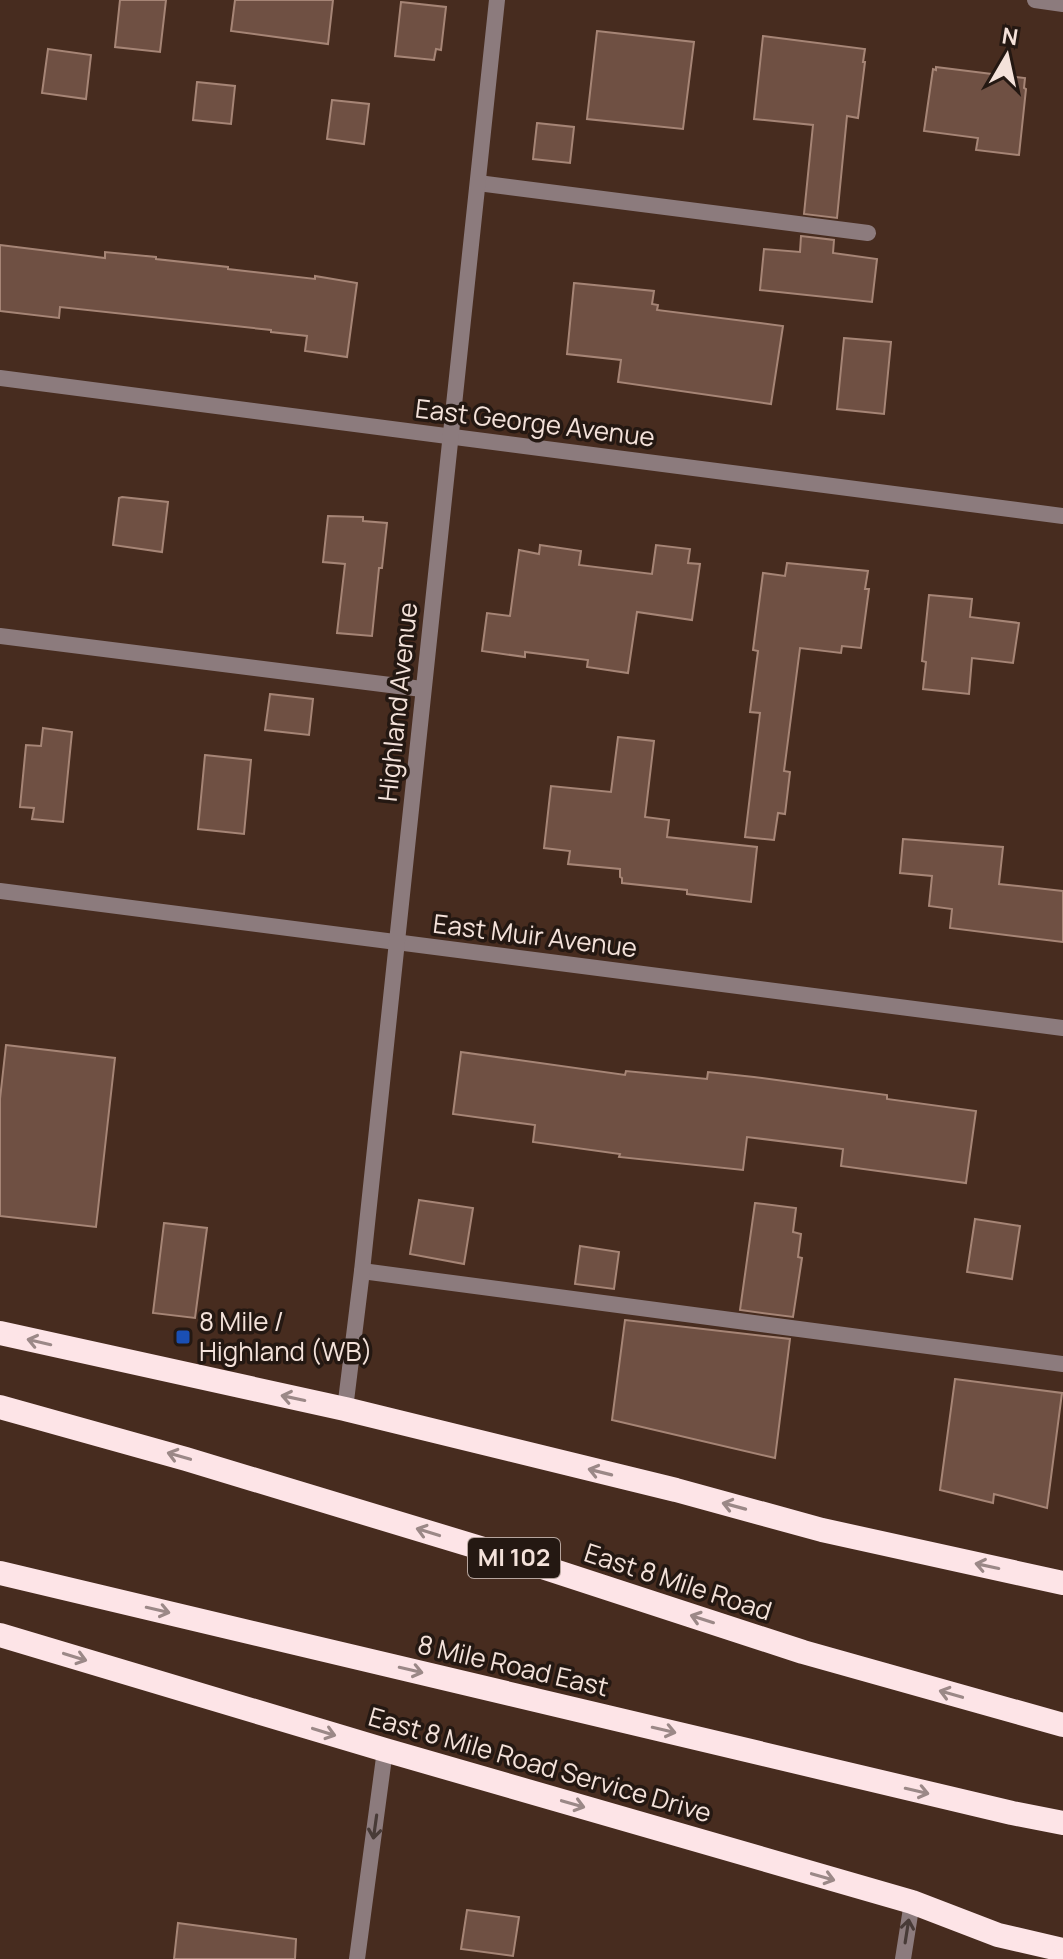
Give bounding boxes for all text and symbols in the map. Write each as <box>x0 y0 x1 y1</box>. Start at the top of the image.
north arrow <box>967 16 1047 96</box>
text: N <box>1000 20 1020 52</box>
street label: East George Avenue <box>413 389 657 455</box>
street label: Highland Avenue <box>369 600 425 803</box>
street label: East Muir Avenue <box>431 905 639 965</box>
place label: 8 Mile / Highland (WB) <box>199 1303 373 1369</box>
marker: 8 Mile / Highland (WB) <box>174 1328 192 1346</box>
one-way arrow <box>26 1334 52 1349</box>
one-way arrow <box>280 1390 306 1405</box>
one-way arrow <box>167 1448 192 1463</box>
one-way arrow <box>587 1463 613 1478</box>
one-way arrow <box>721 1498 747 1513</box>
one-way arrow <box>415 1524 441 1539</box>
street label: East 8 Mile Road <box>580 1534 777 1628</box>
road number: MI 102 <box>468 1538 560 1578</box>
one-way arrow <box>975 1558 1000 1573</box>
one-way arrow <box>144 1604 170 1619</box>
one-way arrow <box>690 1611 715 1626</box>
street label: 8 Mile Road East <box>414 1626 612 1704</box>
one-way arrow <box>61 1650 87 1665</box>
one-way arrow <box>397 1664 423 1679</box>
one-way arrow <box>939 1686 965 1701</box>
street label: East 8 Mile Road Service Drive <box>365 1698 716 1830</box>
one-way arrow <box>650 1724 676 1739</box>
one-way arrow <box>310 1725 336 1740</box>
one-way arrow <box>903 1784 929 1799</box>
one-way arrow <box>560 1798 586 1813</box>
one-way arrow <box>367 1814 382 1840</box>
one-way arrow <box>810 1870 836 1885</box>
one-way arrow <box>901 1919 916 1944</box>

